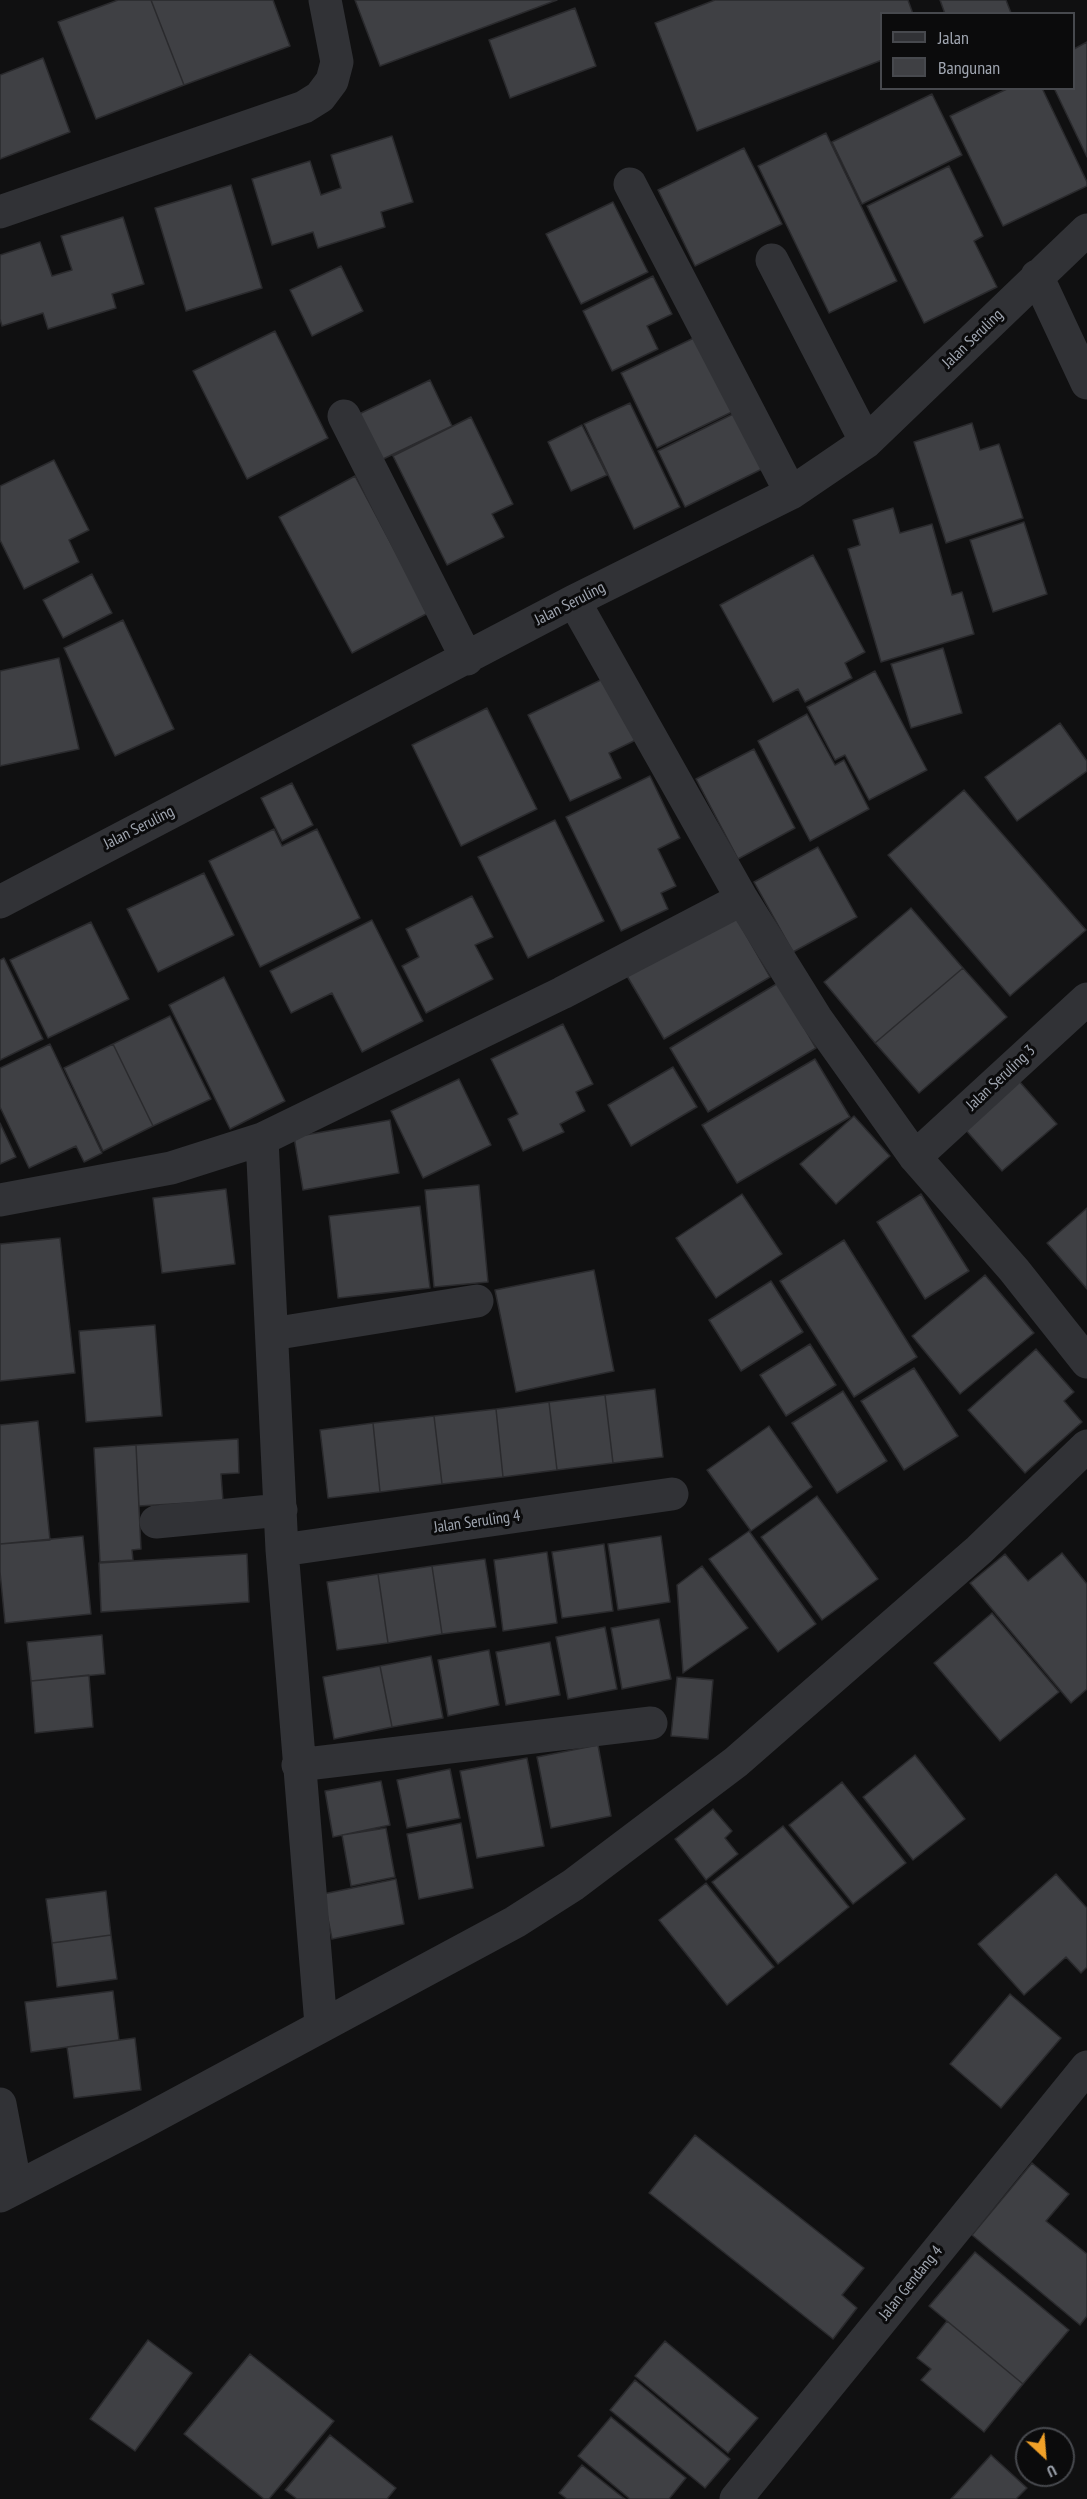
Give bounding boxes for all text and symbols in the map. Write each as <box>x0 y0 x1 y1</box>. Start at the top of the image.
legend <box>880 12 1075 90</box>
text: Jalan <box>938 26 969 49</box>
text: Bangunan <box>938 56 1000 79</box>
street label: Jalan Seruling <box>939 305 1007 373</box>
street label: Jalan Seruling <box>531 578 609 630</box>
street label: Jalan Seruling <box>100 802 178 854</box>
street label: Jalan Seruling 3 <box>963 1041 1039 1115</box>
street label: Jalan Seruling 4 <box>432 1506 522 1538</box>
street label: Jalan Gendang 4 <box>875 2242 947 2324</box>
north arrow <box>1015 2427 1075 2487</box>
text: U <box>1044 2461 1060 2482</box>

